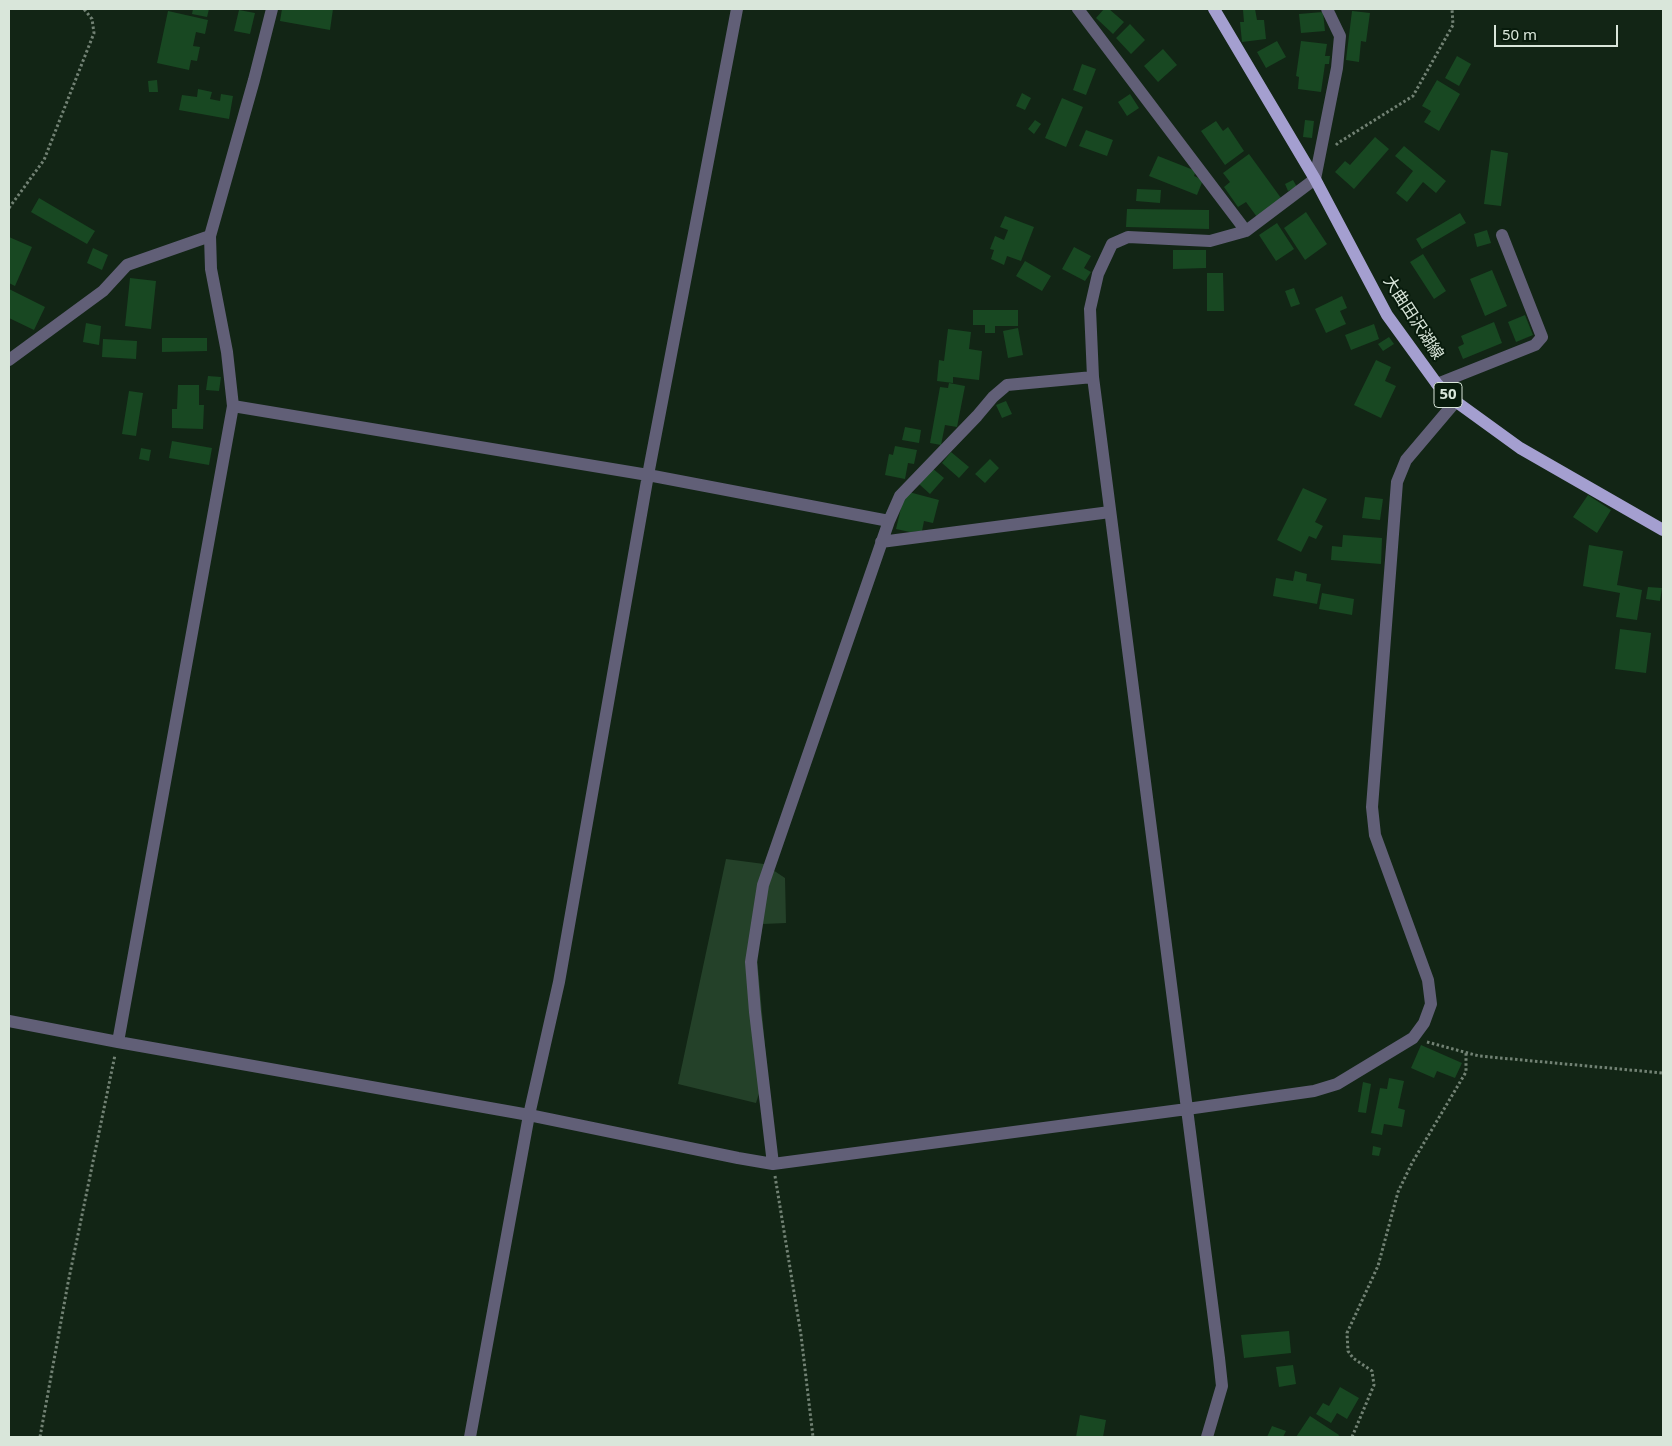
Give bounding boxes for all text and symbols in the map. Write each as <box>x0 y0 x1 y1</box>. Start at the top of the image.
scale bar <box>1497 15 1621 47</box>
text: 50 m <box>1502 24 1537 44</box>
street label: 大曲田沢湖線 <box>1379 273 1447 363</box>
road number: 50 <box>1434 382 1462 408</box>

